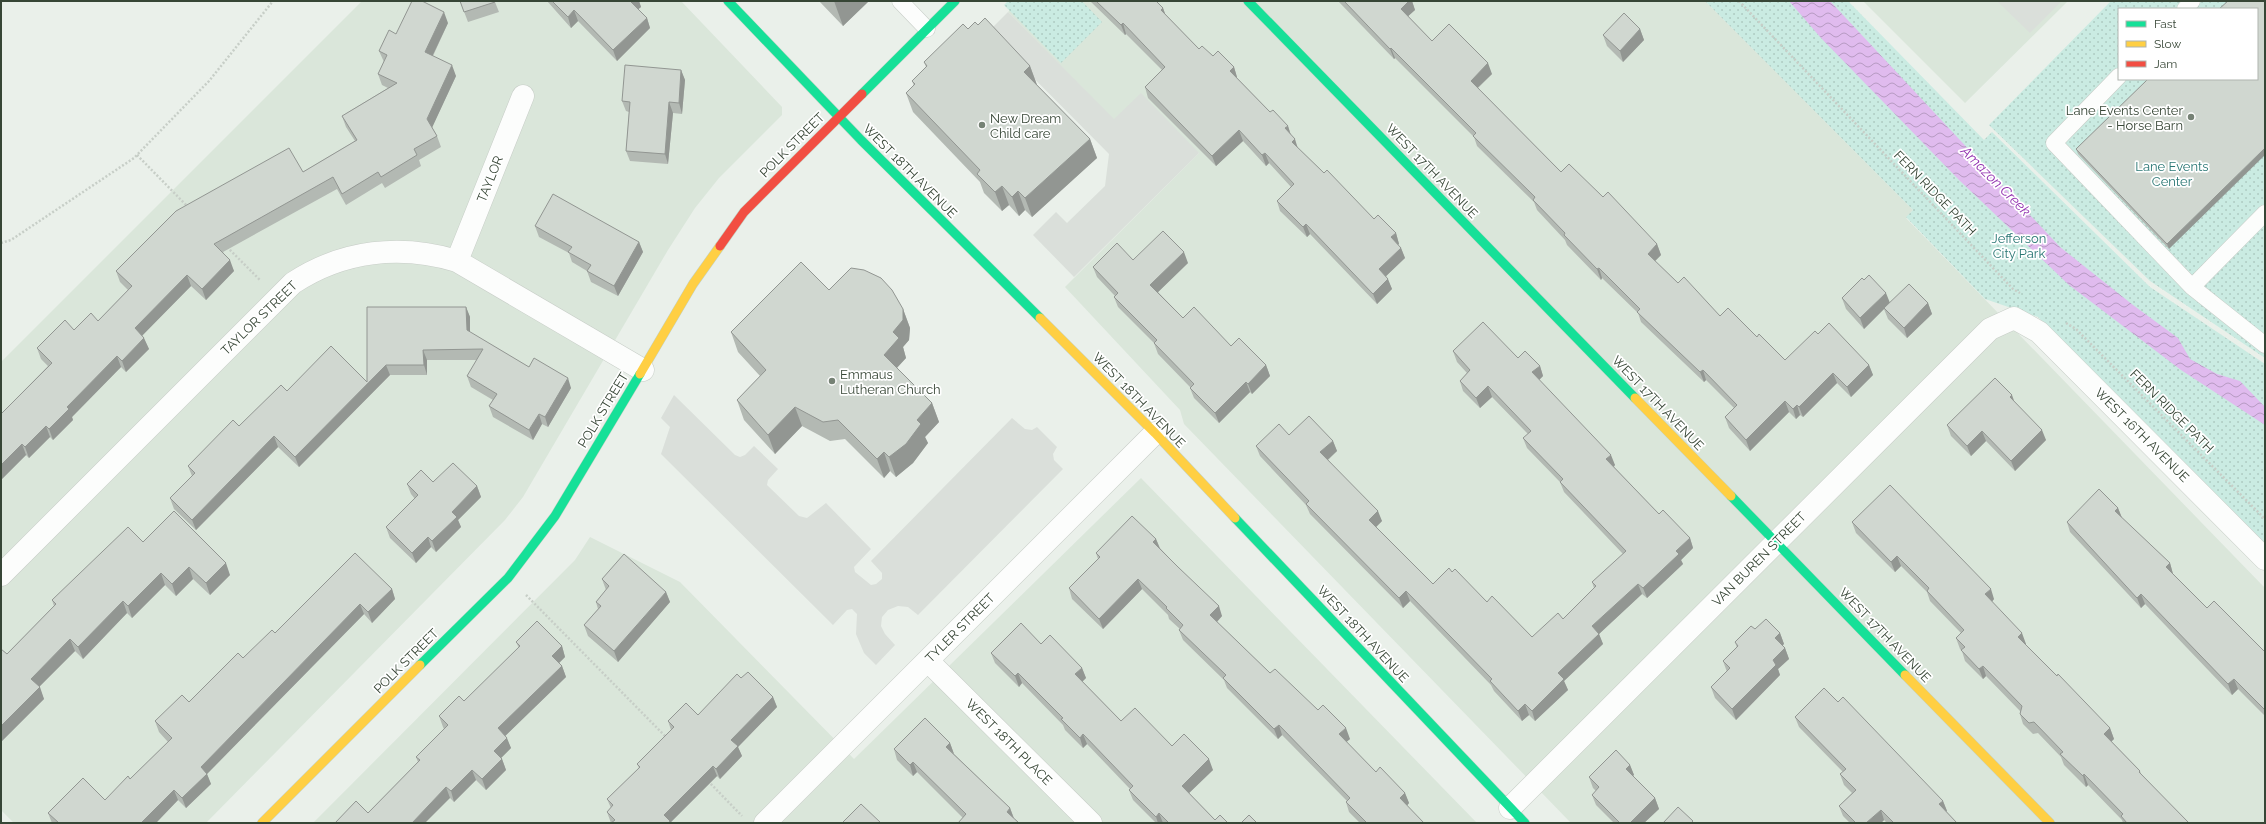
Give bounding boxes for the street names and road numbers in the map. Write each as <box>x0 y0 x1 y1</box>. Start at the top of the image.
street label: POLK STREET <box>757 110 827 180</box>
street label: WEST 18TH AVENUE <box>860 121 960 221</box>
street label: WEST 17TH AVENUE <box>1383 121 1481 221</box>
street label: FERN RIDGE PATH <box>1891 148 1979 238</box>
street label: TAYLOR <box>474 154 506 204</box>
street label: TAYLOR STREET <box>218 278 300 358</box>
street label: WEST 18TH AVENUE <box>1090 349 1188 451</box>
street label: WEST 17TH AVENUE <box>1609 353 1707 453</box>
street label: FERN RIDGE PATH <box>2127 366 2217 456</box>
street label: POLK STREET <box>575 370 631 450</box>
street label: WEST 16TH AVENUE <box>2092 385 2192 485</box>
street label: VAN BUREN STREET <box>1709 509 1809 609</box>
street label: WEST 18TH AVENUE <box>1314 583 1412 685</box>
street label: WEST 17TH AVENUE <box>1836 585 1934 685</box>
street label: TYLER STREET <box>922 590 998 666</box>
street label: POLK STREET <box>371 626 441 696</box>
street label: WEST 18TH PLACE <box>963 696 1055 788</box>

